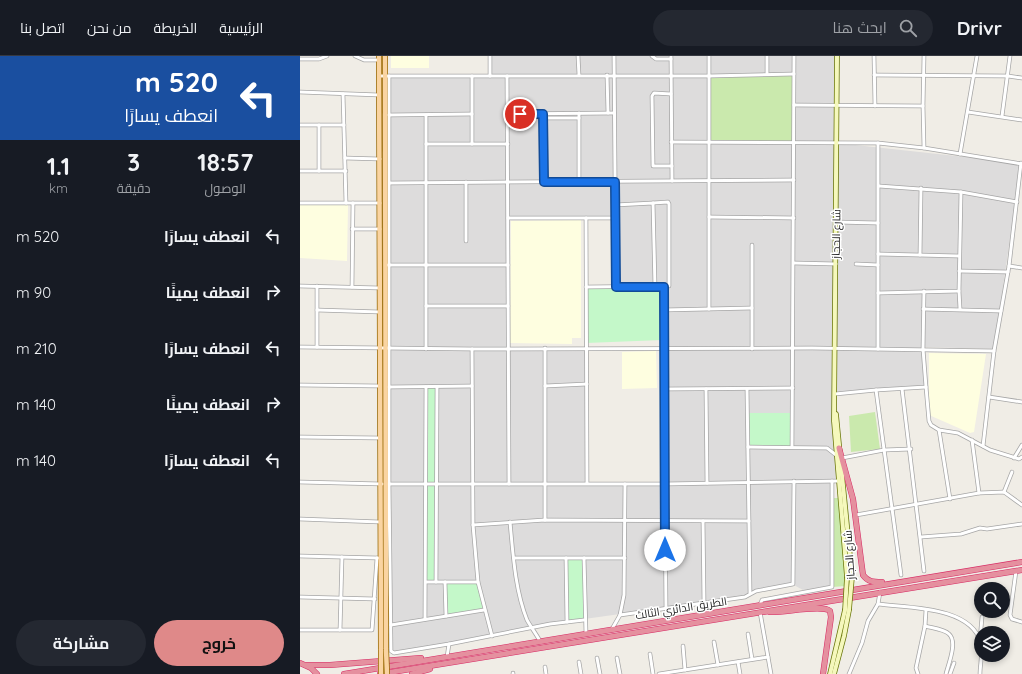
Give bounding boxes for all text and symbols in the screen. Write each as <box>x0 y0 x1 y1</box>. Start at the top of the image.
search box <box>653 10 933 46</box>
text: Drivr <box>957 16 1002 40</box>
icon: search <box>897 17 919 39</box>
text: ابحث هنا <box>833 18 887 37</box>
text: اتصل بنا <box>20 19 65 37</box>
text: من نحن <box>87 19 132 37</box>
text: الخريطة <box>154 19 197 37</box>
text: الرئيسية <box>219 19 263 37</box>
text: 520 m <box>135 64 218 99</box>
icon: left <box>232 72 284 124</box>
pin <box>503 97 537 131</box>
icon: arrive <box>509 103 531 125</box>
text: انعطف يسارًا <box>124 104 218 127</box>
text: 3 <box>127 147 140 177</box>
text: 18:57 <box>197 147 253 177</box>
text: 1.1 <box>47 151 70 181</box>
text: km <box>49 180 68 196</box>
text: دقيقة <box>117 180 151 196</box>
text: الوصول <box>205 180 246 196</box>
street label: شارع الحجاز <box>829 209 844 260</box>
icon: left <box>262 225 284 247</box>
text: 520 m <box>16 227 59 246</box>
text: انعطف يسارًا <box>164 227 250 246</box>
icon: right <box>262 281 284 303</box>
text: 90 m <box>16 283 51 302</box>
text: انعطف يمينًا <box>166 283 250 302</box>
icon: left <box>262 337 284 359</box>
text: 210 m <box>16 339 57 358</box>
text: انعطف يسارًا <box>164 339 250 358</box>
icon: right <box>262 393 284 415</box>
text: 140 m <box>16 395 56 414</box>
text: انعطف يمينًا <box>166 395 250 414</box>
icon: left <box>262 449 284 471</box>
text: 140 m <box>16 451 56 470</box>
text: انعطف يسارًا <box>164 451 250 470</box>
position arrow <box>644 529 686 571</box>
street label: شارع الحجاز <box>840 530 859 581</box>
map controls <box>974 582 1010 662</box>
button: search <box>974 582 1010 618</box>
street label: الطريق الدائري الثالث <box>634 594 728 624</box>
button: مشاركة <box>16 620 146 666</box>
button: خروج <box>154 620 284 666</box>
button: layers <box>974 626 1010 662</box>

